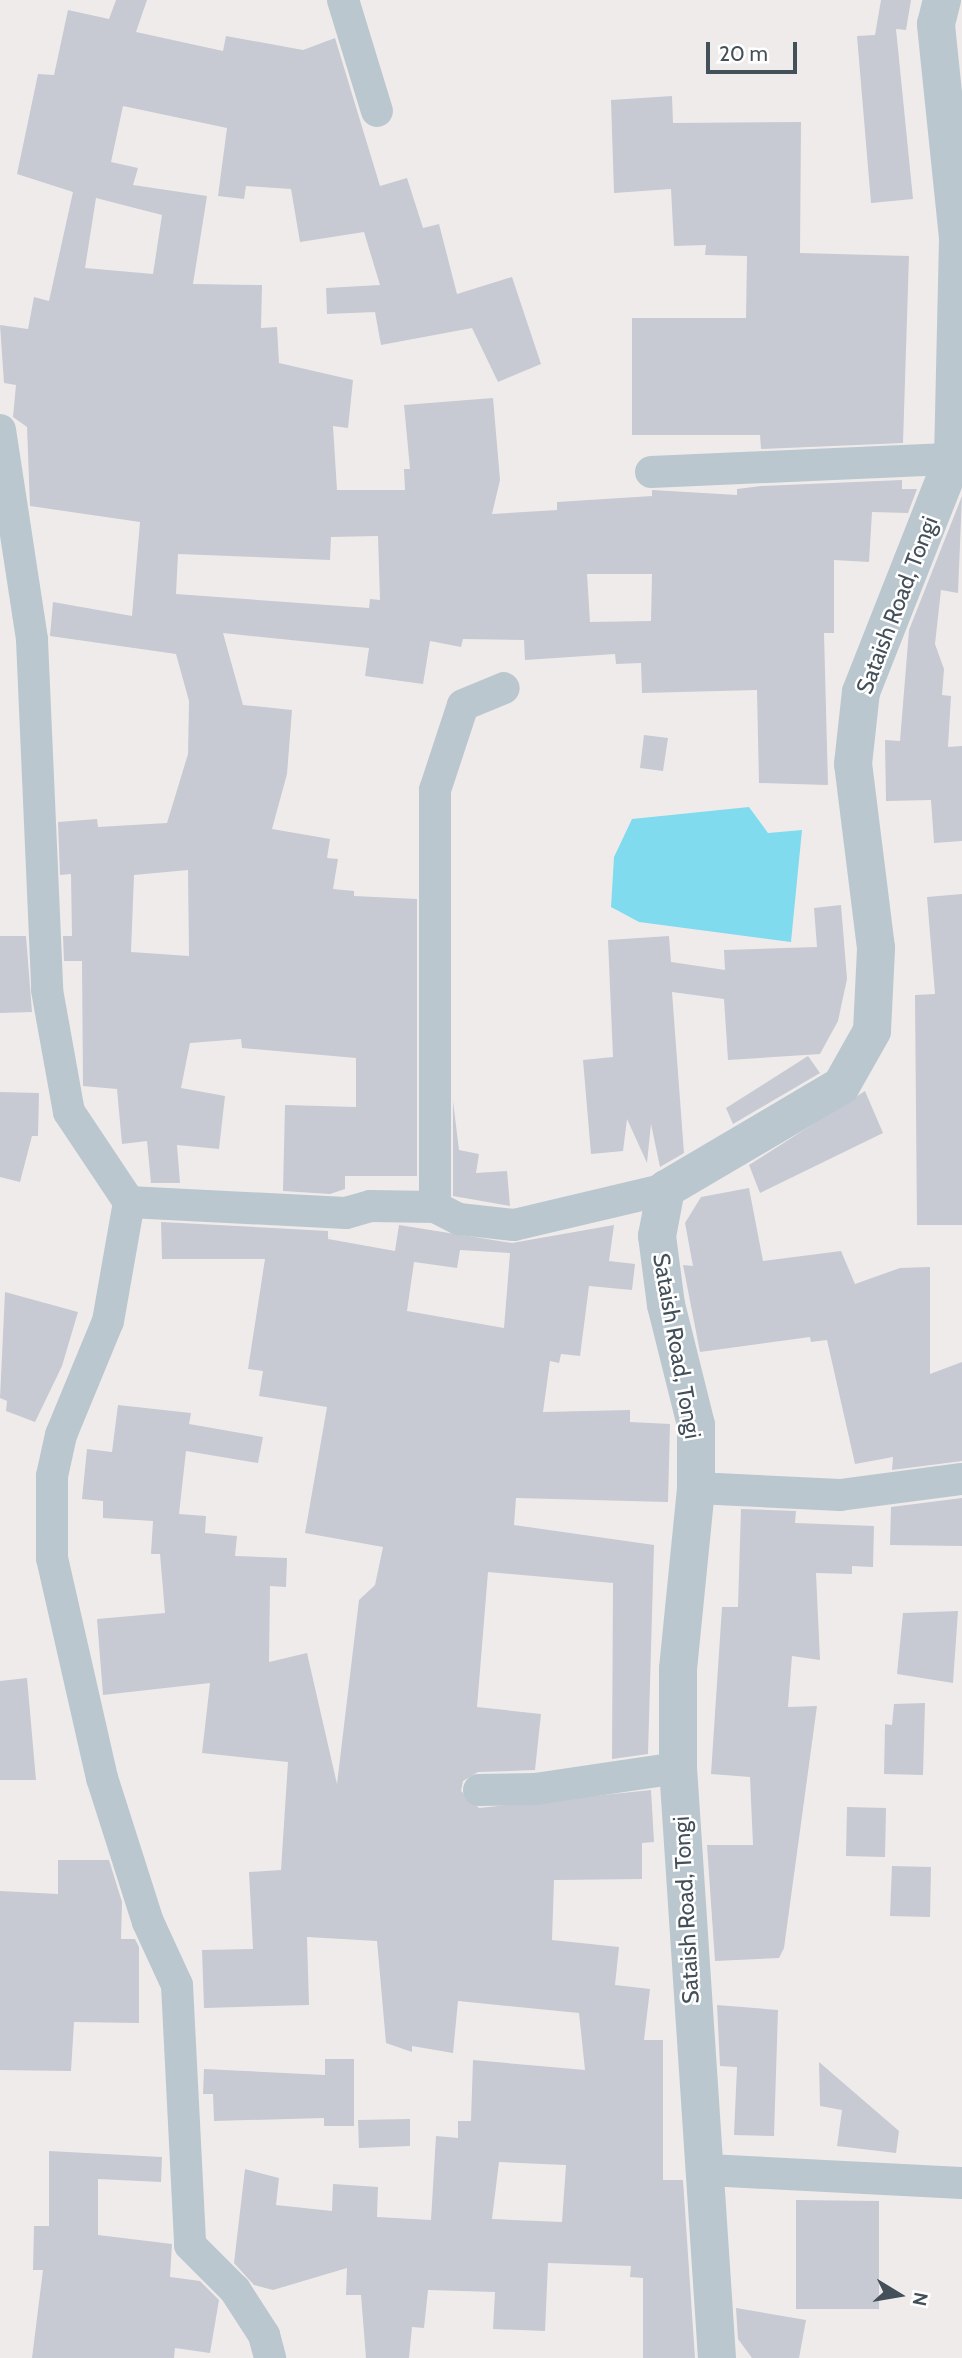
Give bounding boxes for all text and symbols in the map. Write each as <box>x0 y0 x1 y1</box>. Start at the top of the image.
scale bar <box>710 28 801 72</box>
text: 20 m <box>719 41 768 66</box>
street label: Sataish Road, Tongi <box>850 512 944 698</box>
street label: Sataish Road, Tongi <box>647 1251 707 1441</box>
street label: Sataish Road, Tongi <box>667 1815 705 2005</box>
north arrow <box>864 2260 934 2330</box>
text: N <box>908 2290 933 2308</box>

